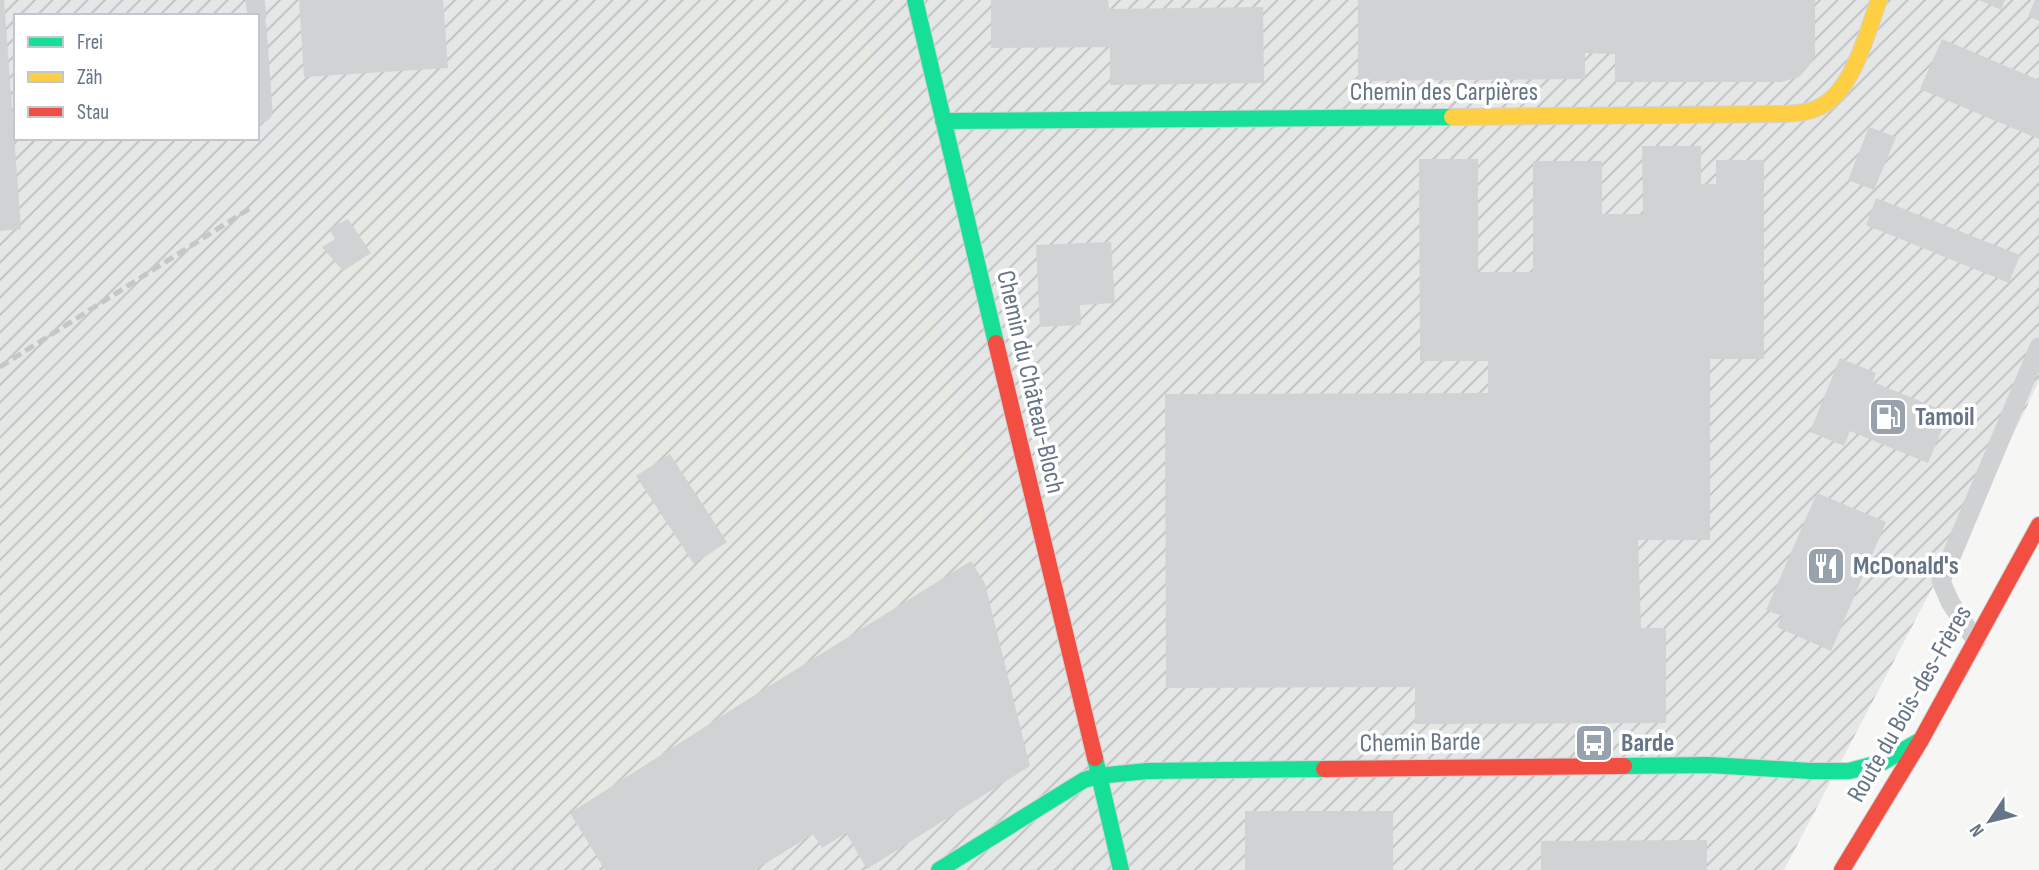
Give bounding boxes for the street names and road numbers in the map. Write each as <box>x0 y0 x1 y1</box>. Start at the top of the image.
street label: Chemin des Carpières <box>1350 77 1538 108</box>
street label: Chemin du Château-Bloch <box>989 267 1071 497</box>
street label: Route du Bois-des-Frères <box>1841 600 1979 808</box>
street label: Chemin Barde <box>1359 726 1481 760</box>

